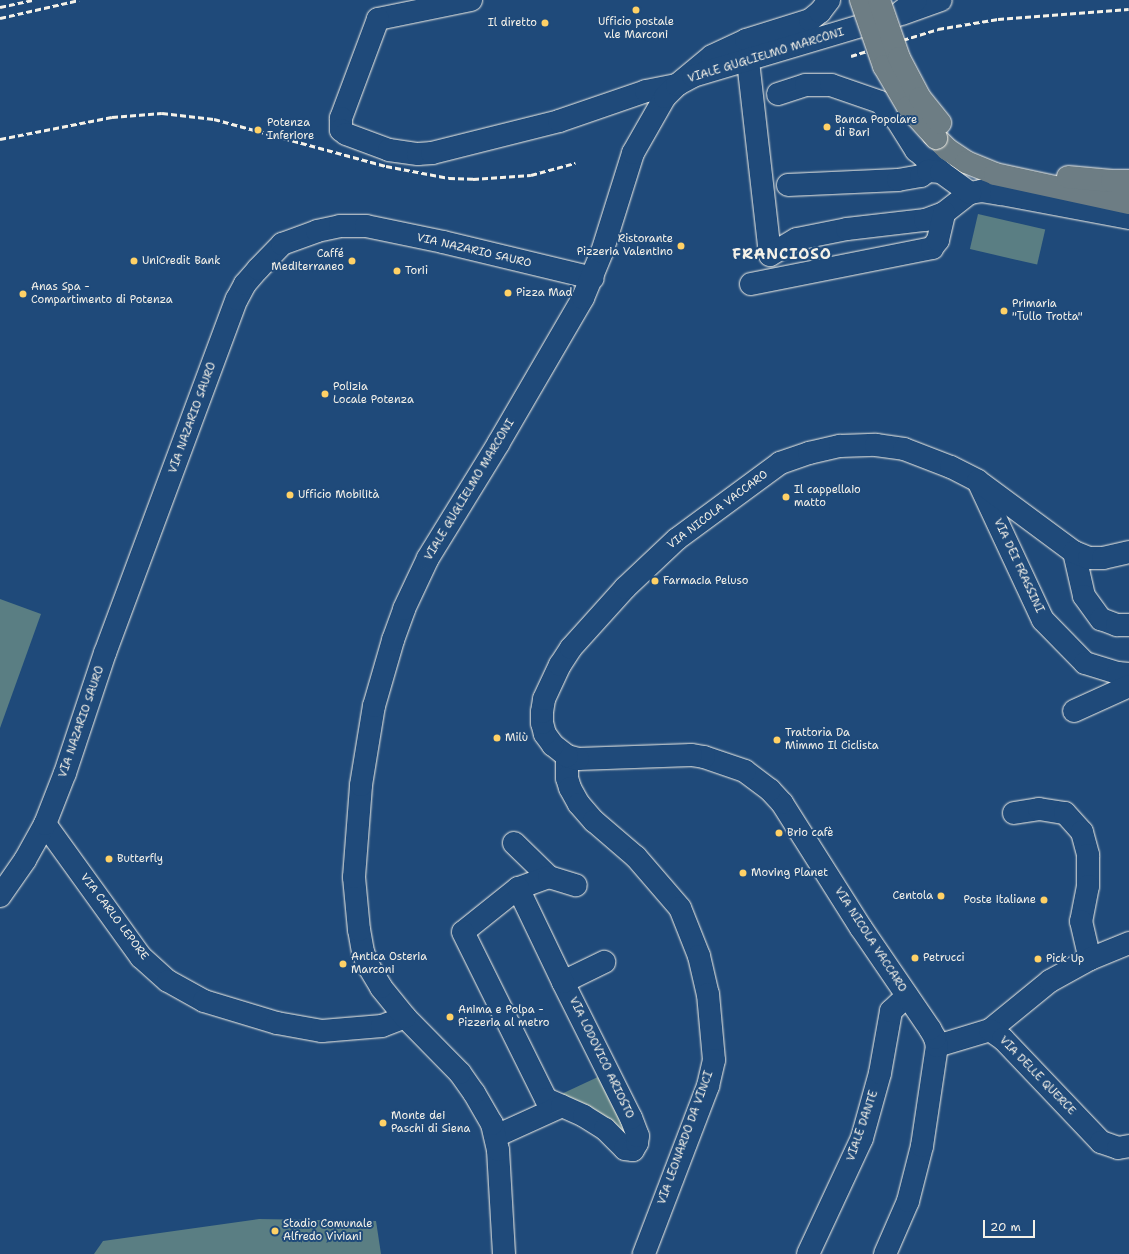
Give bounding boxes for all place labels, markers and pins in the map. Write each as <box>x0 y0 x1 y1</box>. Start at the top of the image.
marker: Ufficio postale v.le Marconi <box>631 5 641 15</box>
place label: Il diretto <box>488 16 537 30</box>
place label: Ufficio postale v.le Marconi <box>598 16 674 42</box>
marker: Il diretto <box>540 18 550 28</box>
place label: Banca Popolare di Bari <box>835 114 917 140</box>
place label: Potenza Inferiore <box>267 117 314 143</box>
marker: Banca Popolare di Bari <box>822 122 832 132</box>
marker: Potenza Inferiore <box>252 124 264 136</box>
place label: Ristorante Pizzeria Valentino <box>577 233 673 259</box>
marker: Ristorante Pizzeria Valentino <box>676 241 686 251</box>
place label: Caffé Mediterraneo <box>271 248 344 274</box>
place label: UniCredit Bank <box>142 254 221 268</box>
marker: UniCredit Bank <box>129 256 139 266</box>
marker: Caffé Mediterraneo <box>347 256 357 266</box>
place label: Torii <box>405 264 428 278</box>
marker: Torii <box>392 266 402 276</box>
place label: Anas Spa - Compartimento di Potenza <box>31 281 173 307</box>
place label: Pizza Mad <box>516 286 573 300</box>
marker: Pizza Mad <box>503 288 513 298</box>
marker: Anas Spa - Compartimento di Potenza <box>18 289 28 299</box>
place label: Primaria "Tullo Trotta" <box>1012 298 1083 324</box>
marker: Primaria "Tullo Trotta" <box>999 306 1009 316</box>
place label: Polizia Locale Potenza <box>333 381 414 407</box>
marker: Polizia Locale Potenza <box>320 389 330 399</box>
place label: Il cappellaio matto <box>794 484 861 510</box>
place label: Ufficio Mobilità <box>298 488 379 502</box>
marker: Ufficio Mobilità <box>285 490 295 500</box>
marker: Il cappellaio matto <box>781 492 791 502</box>
place label: Farmacia Peluso <box>663 574 748 588</box>
marker: Farmacia Peluso <box>650 576 660 586</box>
place label: Trattoria Da Mimmo Il Ciclista <box>785 727 879 753</box>
place label: Milù <box>505 731 528 745</box>
marker: Milù <box>492 733 502 743</box>
marker: Trattoria Da Mimmo Il Ciclista <box>772 735 782 745</box>
place label: Brio cafè <box>787 826 834 840</box>
marker: Brio cafè <box>774 828 784 838</box>
place label: Butterfly <box>117 852 163 866</box>
marker: Butterfly <box>104 854 114 864</box>
place label: Moving Planet <box>751 866 828 880</box>
marker: Moving Planet <box>738 868 748 878</box>
place label: Centola <box>893 889 933 903</box>
marker: Centola <box>936 891 946 901</box>
place label: Poste italiane <box>963 893 1036 907</box>
marker: Poste italiane <box>1039 895 1049 905</box>
place label: Antica Osteria Marconi <box>351 951 427 977</box>
place label: Petrucci <box>923 951 965 965</box>
place label: Pick Up <box>1046 952 1084 966</box>
marker: Petrucci <box>910 953 920 963</box>
marker: Pick Up <box>1033 954 1043 964</box>
marker: Antica Osteria Marconi <box>338 959 348 969</box>
place label: Anima e Polpa - Pizzeria al metro <box>458 1004 549 1030</box>
marker: Anima e Polpa - Pizzeria al metro <box>445 1012 455 1022</box>
place label: Monte dei Paschi di Siena <box>391 1110 470 1136</box>
marker: Monte dei Paschi di Siena <box>378 1118 388 1128</box>
place label: Stadio Comunale Alfredo Viviani <box>283 1218 372 1244</box>
marker: Stadio Comunale Alfredo Viviani <box>270 1226 280 1236</box>

